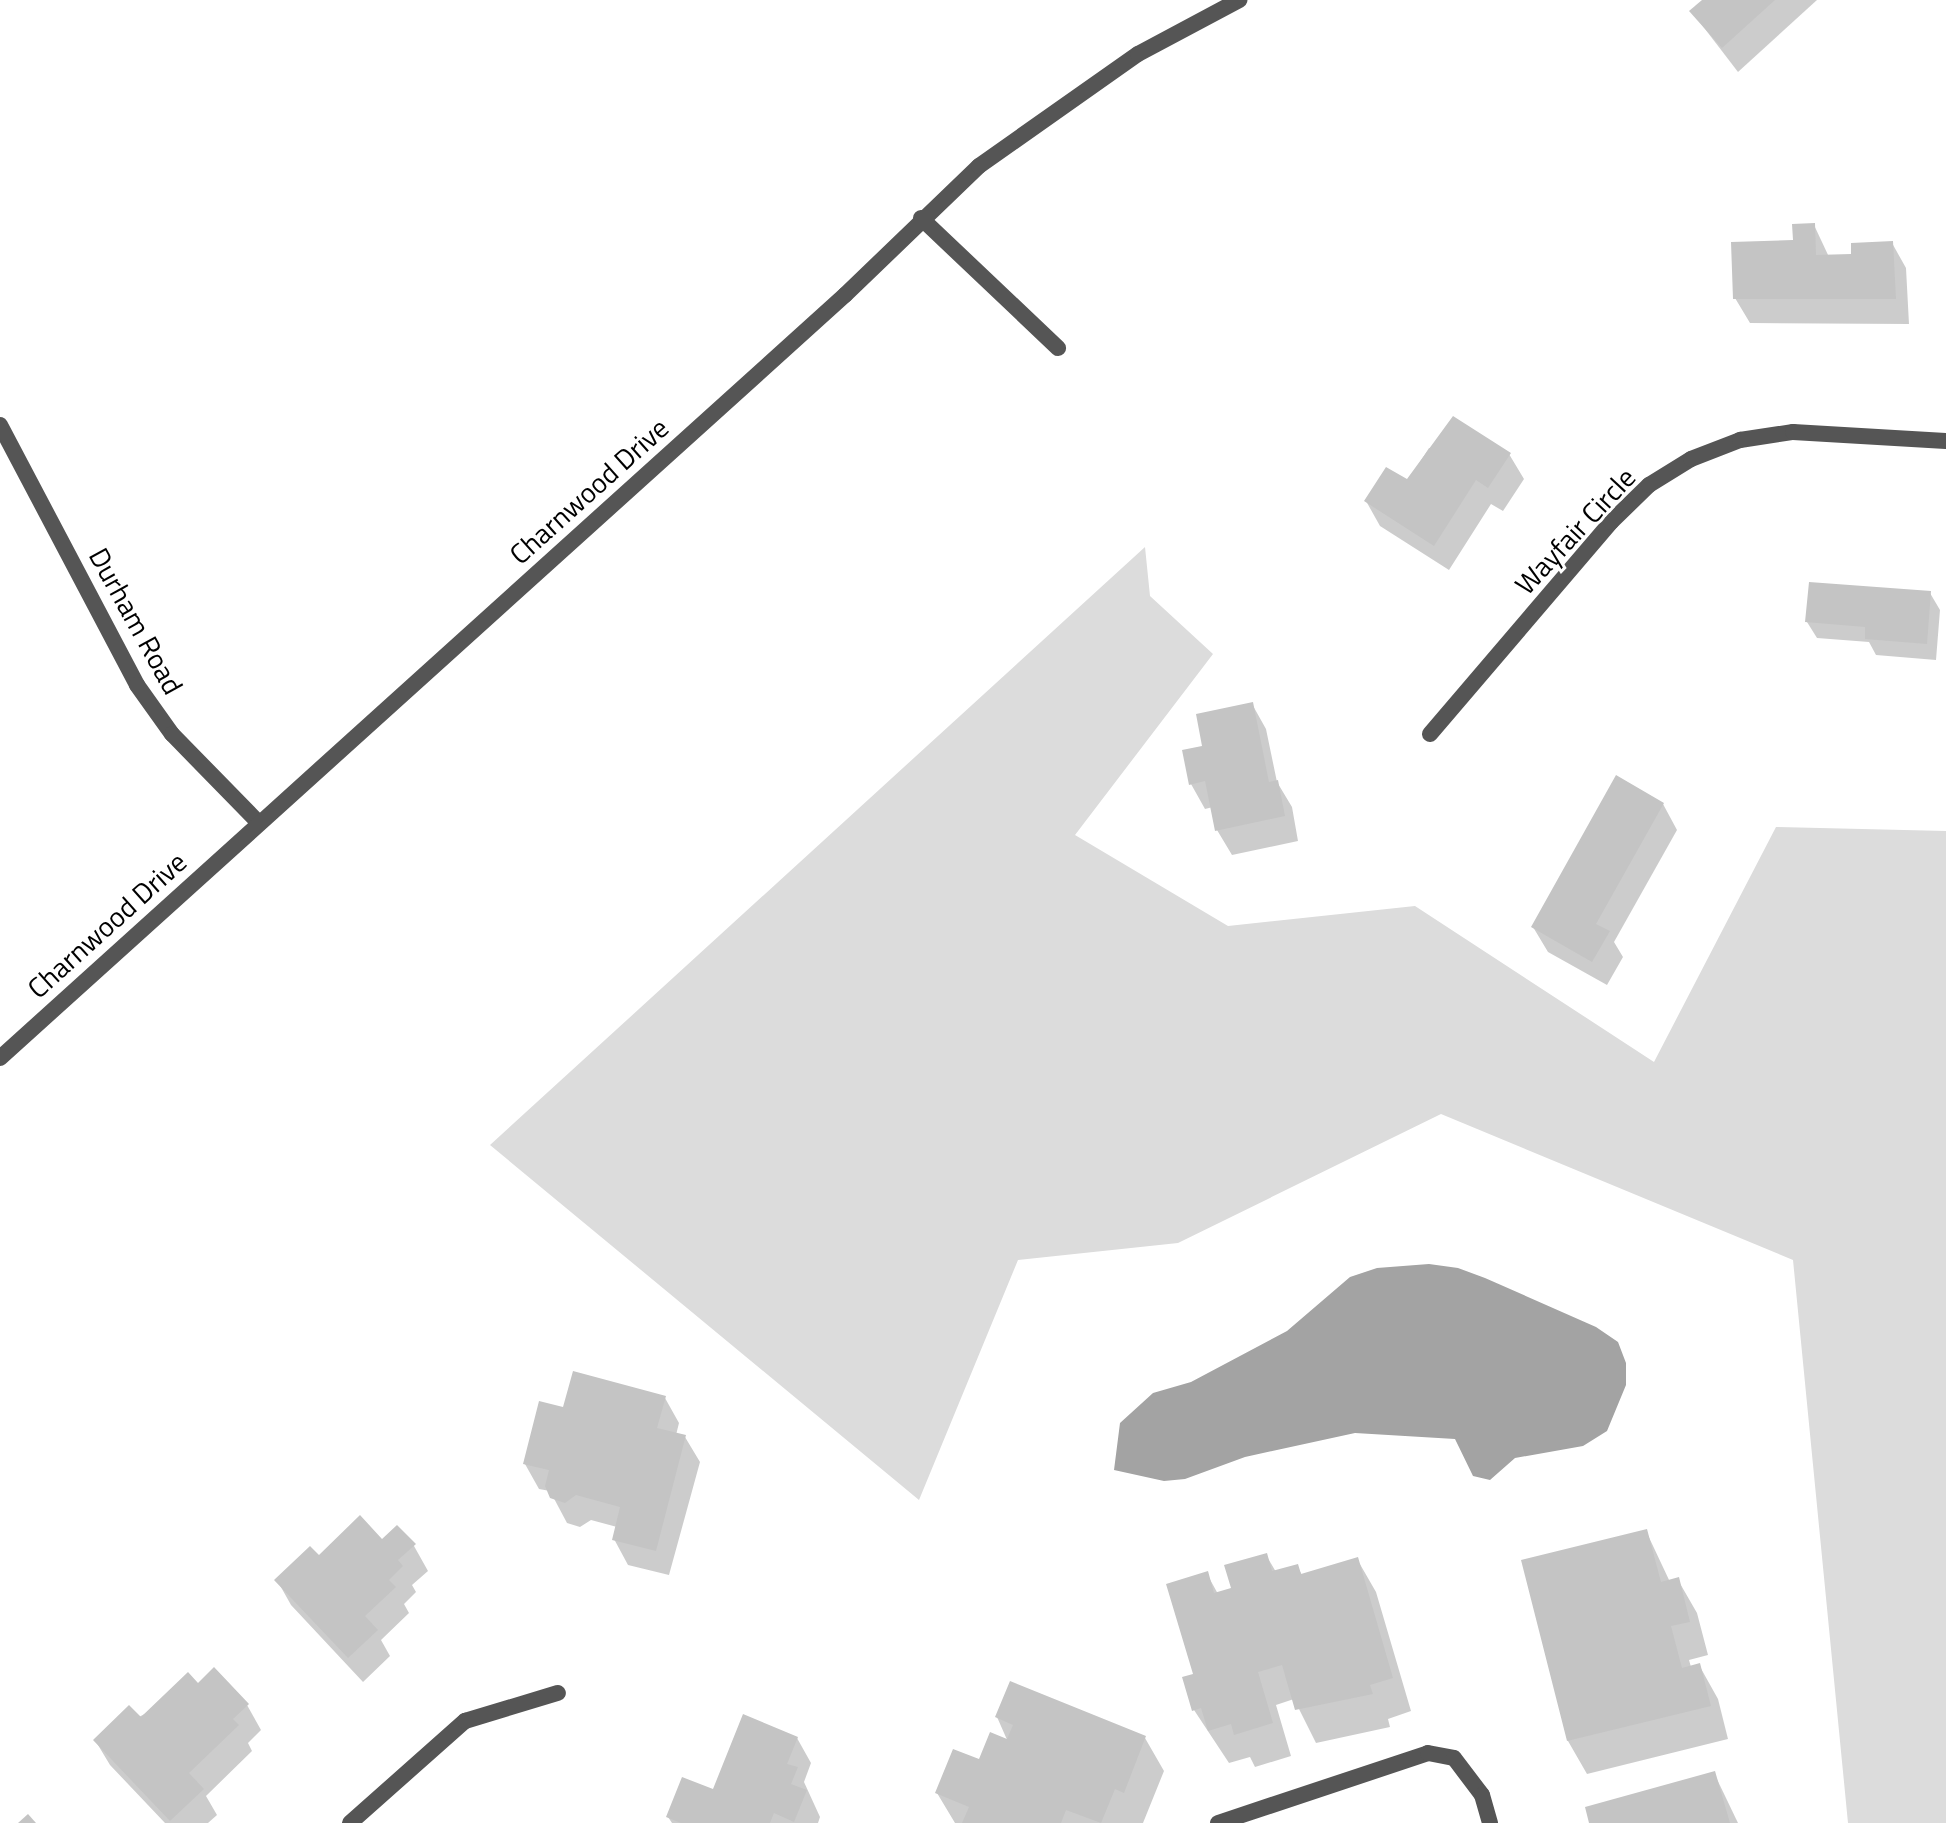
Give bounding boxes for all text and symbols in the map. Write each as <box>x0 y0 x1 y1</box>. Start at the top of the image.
street label: Charnwood Drive <box>503 411 675 571</box>
street label: Wayfair Circle <box>1508 461 1642 601</box>
street label: Durham Road <box>82 542 190 700</box>
street label: Charnwood Drive <box>21 845 193 1005</box>

